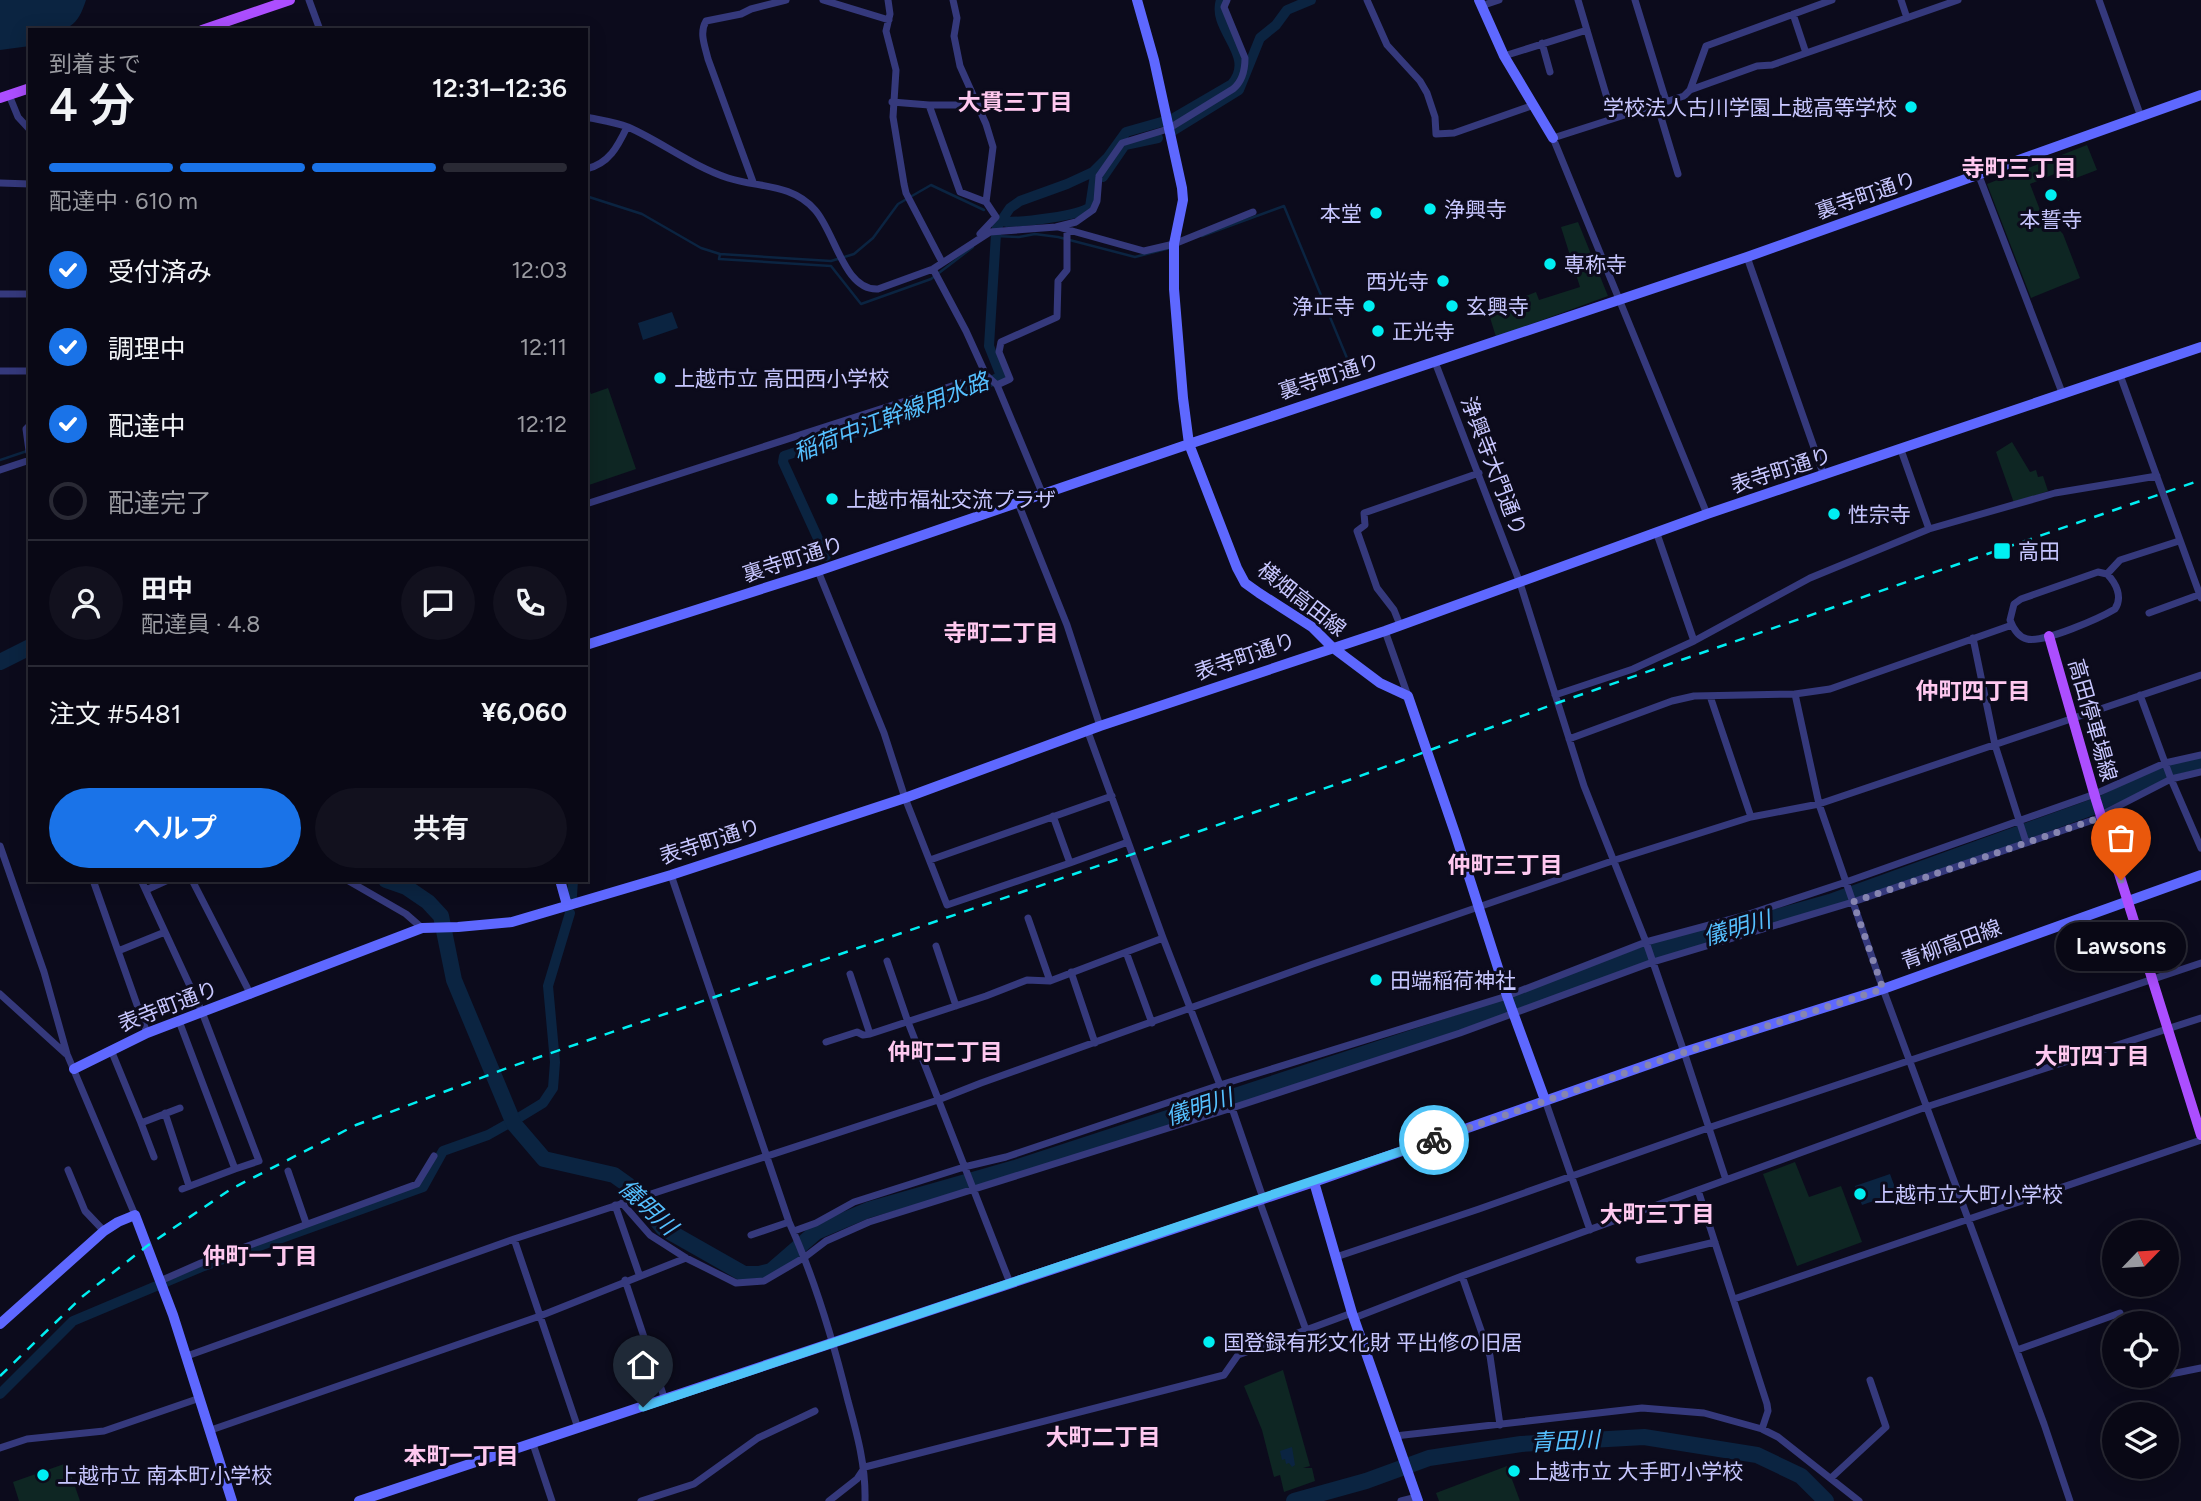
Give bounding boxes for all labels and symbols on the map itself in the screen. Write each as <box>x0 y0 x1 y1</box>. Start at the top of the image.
district label: 大貫三丁目 <box>958 88 1073 116</box>
place label: 学校法人古川学園上越高等学校 <box>1603 95 1897 120</box>
marker: 学校法人古川学園上越高等学校 <box>1903 99 1919 115</box>
district label: 寺町三丁目 <box>1962 154 2077 182</box>
street label: 裏寺町通り <box>1812 166 1920 224</box>
marker: 本誓寺 <box>2043 187 2059 203</box>
place label: 浄興寺 <box>1444 197 1507 222</box>
place label: 本堂 <box>1320 201 1362 226</box>
marker: 浄興寺 <box>1422 201 1438 217</box>
marker: 本堂 <box>1368 205 1384 221</box>
place label: 本誓寺 <box>2020 207 2083 232</box>
place label: 専称寺 <box>1564 252 1627 277</box>
marker: 専称寺 <box>1542 256 1558 272</box>
place label: 西光寺 <box>1366 269 1429 294</box>
marker: 西光寺 <box>1435 273 1451 289</box>
place label: 浄正寺 <box>1292 294 1355 319</box>
place label: 玄興寺 <box>1466 294 1529 319</box>
marker: 浄正寺 <box>1361 298 1377 314</box>
marker: 玄興寺 <box>1444 298 1460 314</box>
place label: 正光寺 <box>1392 319 1455 344</box>
marker: 正光寺 <box>1370 323 1386 339</box>
street label: 裏寺町通り <box>1275 348 1383 404</box>
place label: 上越市立 高田西小学校 <box>674 366 889 391</box>
water label: 稲荷中江幹線用水路 <box>789 366 995 467</box>
marker: 上越市立 高田西小学校 <box>652 370 668 386</box>
street label: 浄興寺大門通り <box>1456 393 1532 539</box>
street label: 表寺町通り <box>1727 442 1835 498</box>
place label: 上越市福祉交流プラザ <box>846 487 1056 512</box>
marker: 上越市福祉交流プラザ <box>824 491 840 507</box>
place label: 性宗寺 <box>1848 502 1911 527</box>
marker: 性宗寺 <box>1826 506 1842 522</box>
street label: 裏寺町通り <box>739 531 847 587</box>
place label: 高田 <box>2018 539 2060 564</box>
marker: 高田 <box>1992 541 2012 561</box>
street label: 横畑高田線 <box>1253 557 1351 641</box>
district label: 寺町二丁目 <box>944 619 1059 647</box>
street label: 表寺町通り <box>1191 627 1299 685</box>
street label: 高田停車場線 <box>2064 656 2122 784</box>
district label: 仲町四丁目 <box>1916 677 2031 705</box>
pin <box>2091 808 2151 880</box>
street label: 表寺町通り <box>656 813 764 869</box>
district label: 仲町三丁目 <box>1448 851 1563 879</box>
water label: 儀明川 <box>1700 904 1777 951</box>
street label: 青柳高田線 <box>1897 914 2005 974</box>
callout: Lawsons <box>2056 922 2186 971</box>
place label: 田端稲荷神社 <box>1390 968 1516 993</box>
marker: 田端稲荷神社 <box>1368 972 1384 988</box>
street label: 表寺町通り <box>115 976 221 1036</box>
district label: 仲町二丁目 <box>888 1038 1003 1066</box>
district label: 大町四丁目 <box>2035 1042 2150 1070</box>
water label: 儀明川 <box>1162 1082 1239 1131</box>
courier <box>1399 1105 1469 1175</box>
water label: 儀明川 <box>613 1173 685 1243</box>
place label: 上越市立大町小学校 <box>1874 1182 2063 1207</box>
marker: 上越市立大町小学校 <box>1852 1186 1868 1202</box>
district label: 大町三丁目 <box>1600 1200 1715 1228</box>
north arrow <box>2102 1220 2179 1297</box>
district label: 仲町一丁目 <box>203 1242 318 1270</box>
place label: 国登録有形文化財 平出修の旧居 <box>1223 1330 1522 1355</box>
marker: 国登録有形文化財 平出修の旧居 <box>1201 1334 1217 1350</box>
pin <box>613 1335 673 1407</box>
district label: 大町二丁目 <box>1046 1423 1161 1451</box>
water label: 青田川 <box>1530 1425 1603 1457</box>
district label: 本町一丁目 <box>404 1442 519 1470</box>
place label: 上越市立 大手町小学校 <box>1528 1459 1743 1484</box>
place label: 上越市立 南本町小学校 <box>57 1463 272 1488</box>
marker: 上越市立 大手町小学校 <box>1506 1463 1522 1479</box>
marker: 上越市立 南本町小学校 <box>35 1467 51 1483</box>

